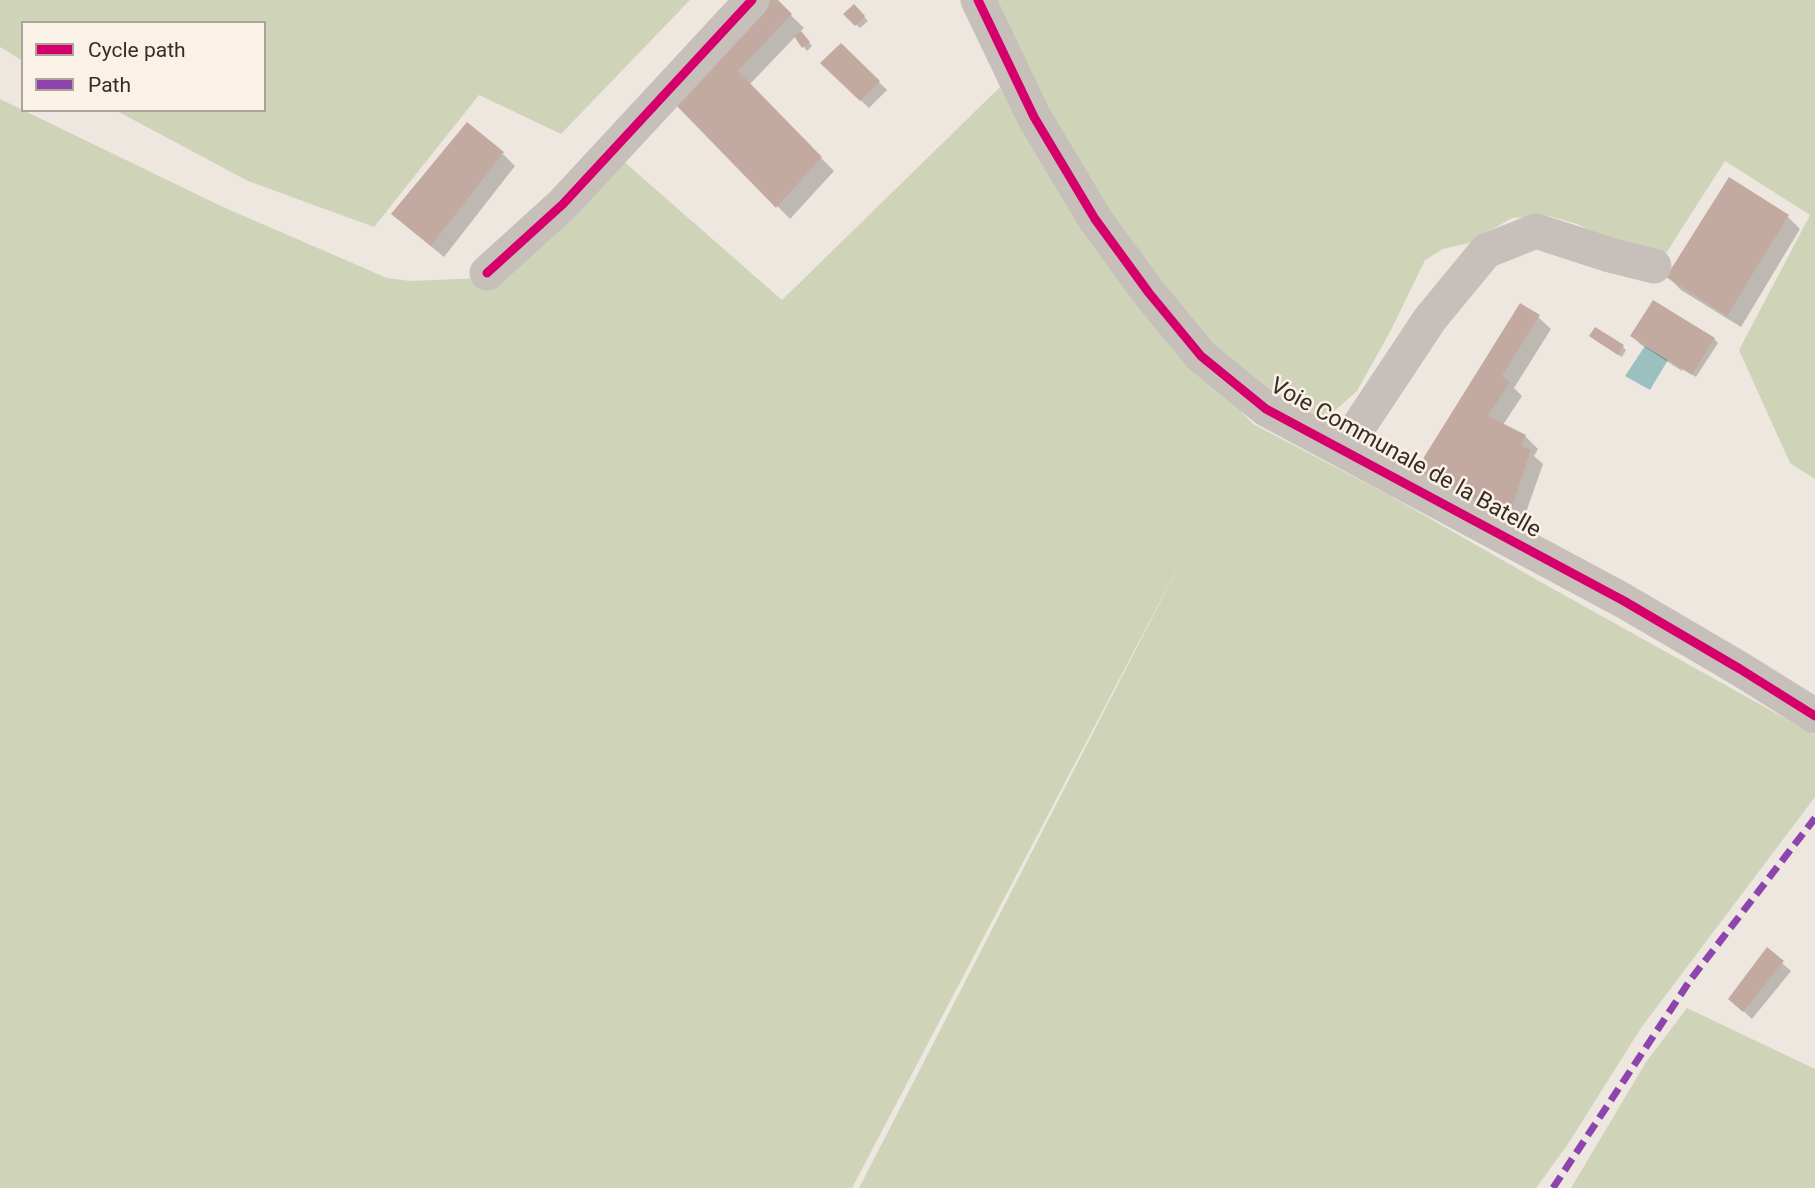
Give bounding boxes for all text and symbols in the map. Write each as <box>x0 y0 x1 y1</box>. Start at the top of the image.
legend <box>21 21 266 112</box>
text: Cycle path <box>88 38 186 62</box>
text: Path <box>88 73 131 97</box>
street label: Voie Communale de la Batelle <box>1265 373 1545 545</box>

